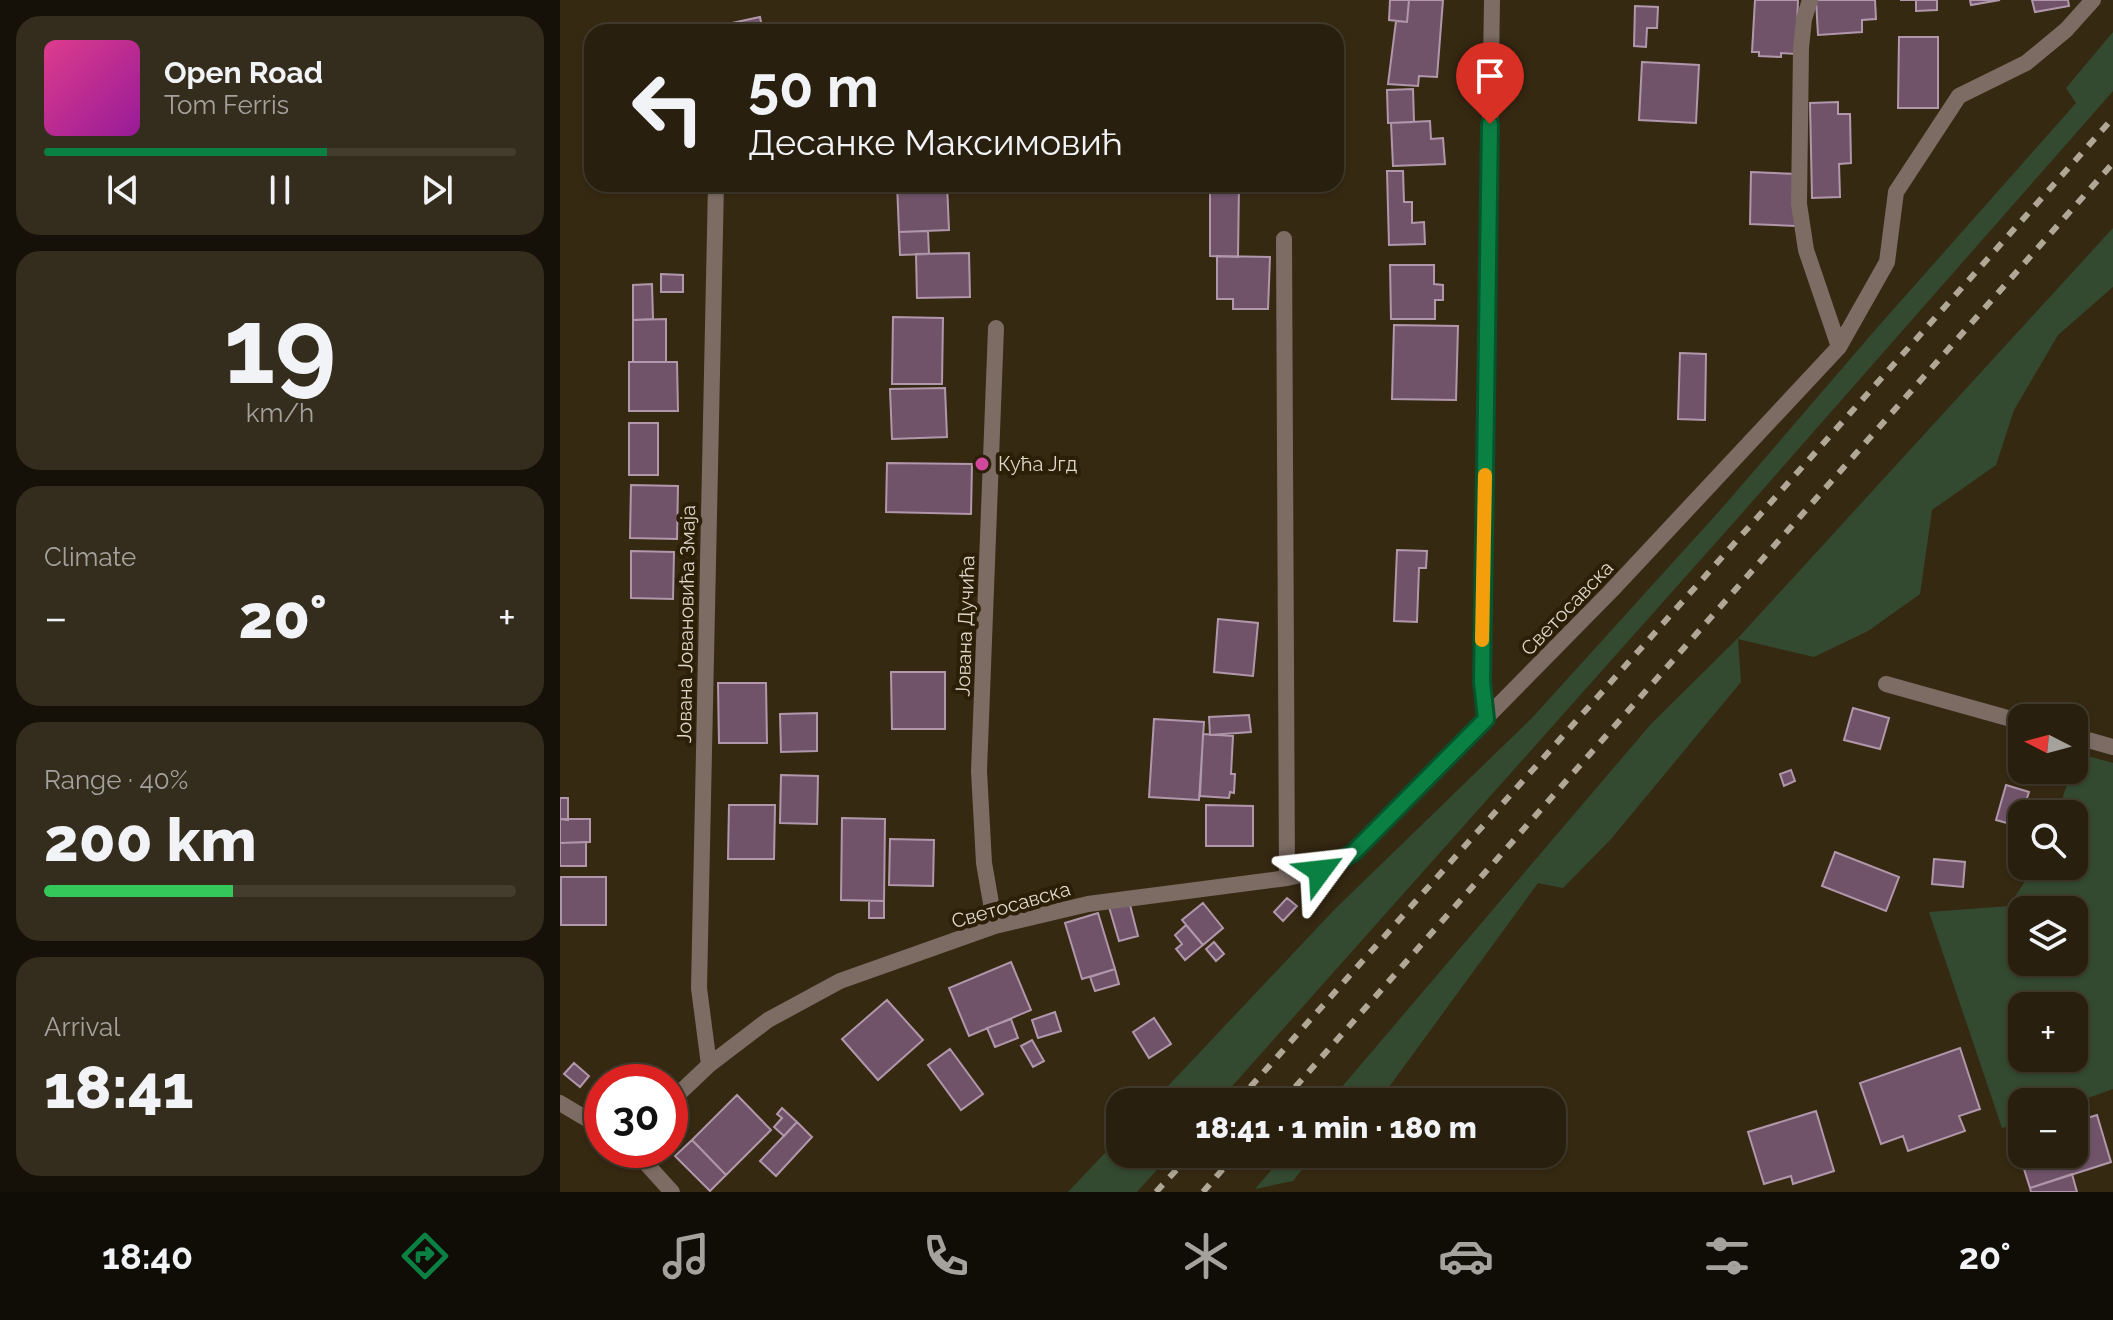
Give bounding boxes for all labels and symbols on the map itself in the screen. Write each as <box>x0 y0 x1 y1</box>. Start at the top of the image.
pin <box>1456 42 1524 124</box>
place label: Кућа Јгд <box>998 452 1078 476</box>
marker: Кућа Јгд <box>973 455 991 473</box>
street label: Јована Јовановића Змаја <box>672 505 700 743</box>
street label: Јована Дучића <box>951 555 979 697</box>
street label: Светосавска <box>1516 556 1618 660</box>
north arrow <box>2008 704 2088 784</box>
position arrow <box>1278 829 1362 913</box>
street label: Светосавска <box>949 877 1073 933</box>
speed limit sign: 30 <box>584 1064 688 1168</box>

